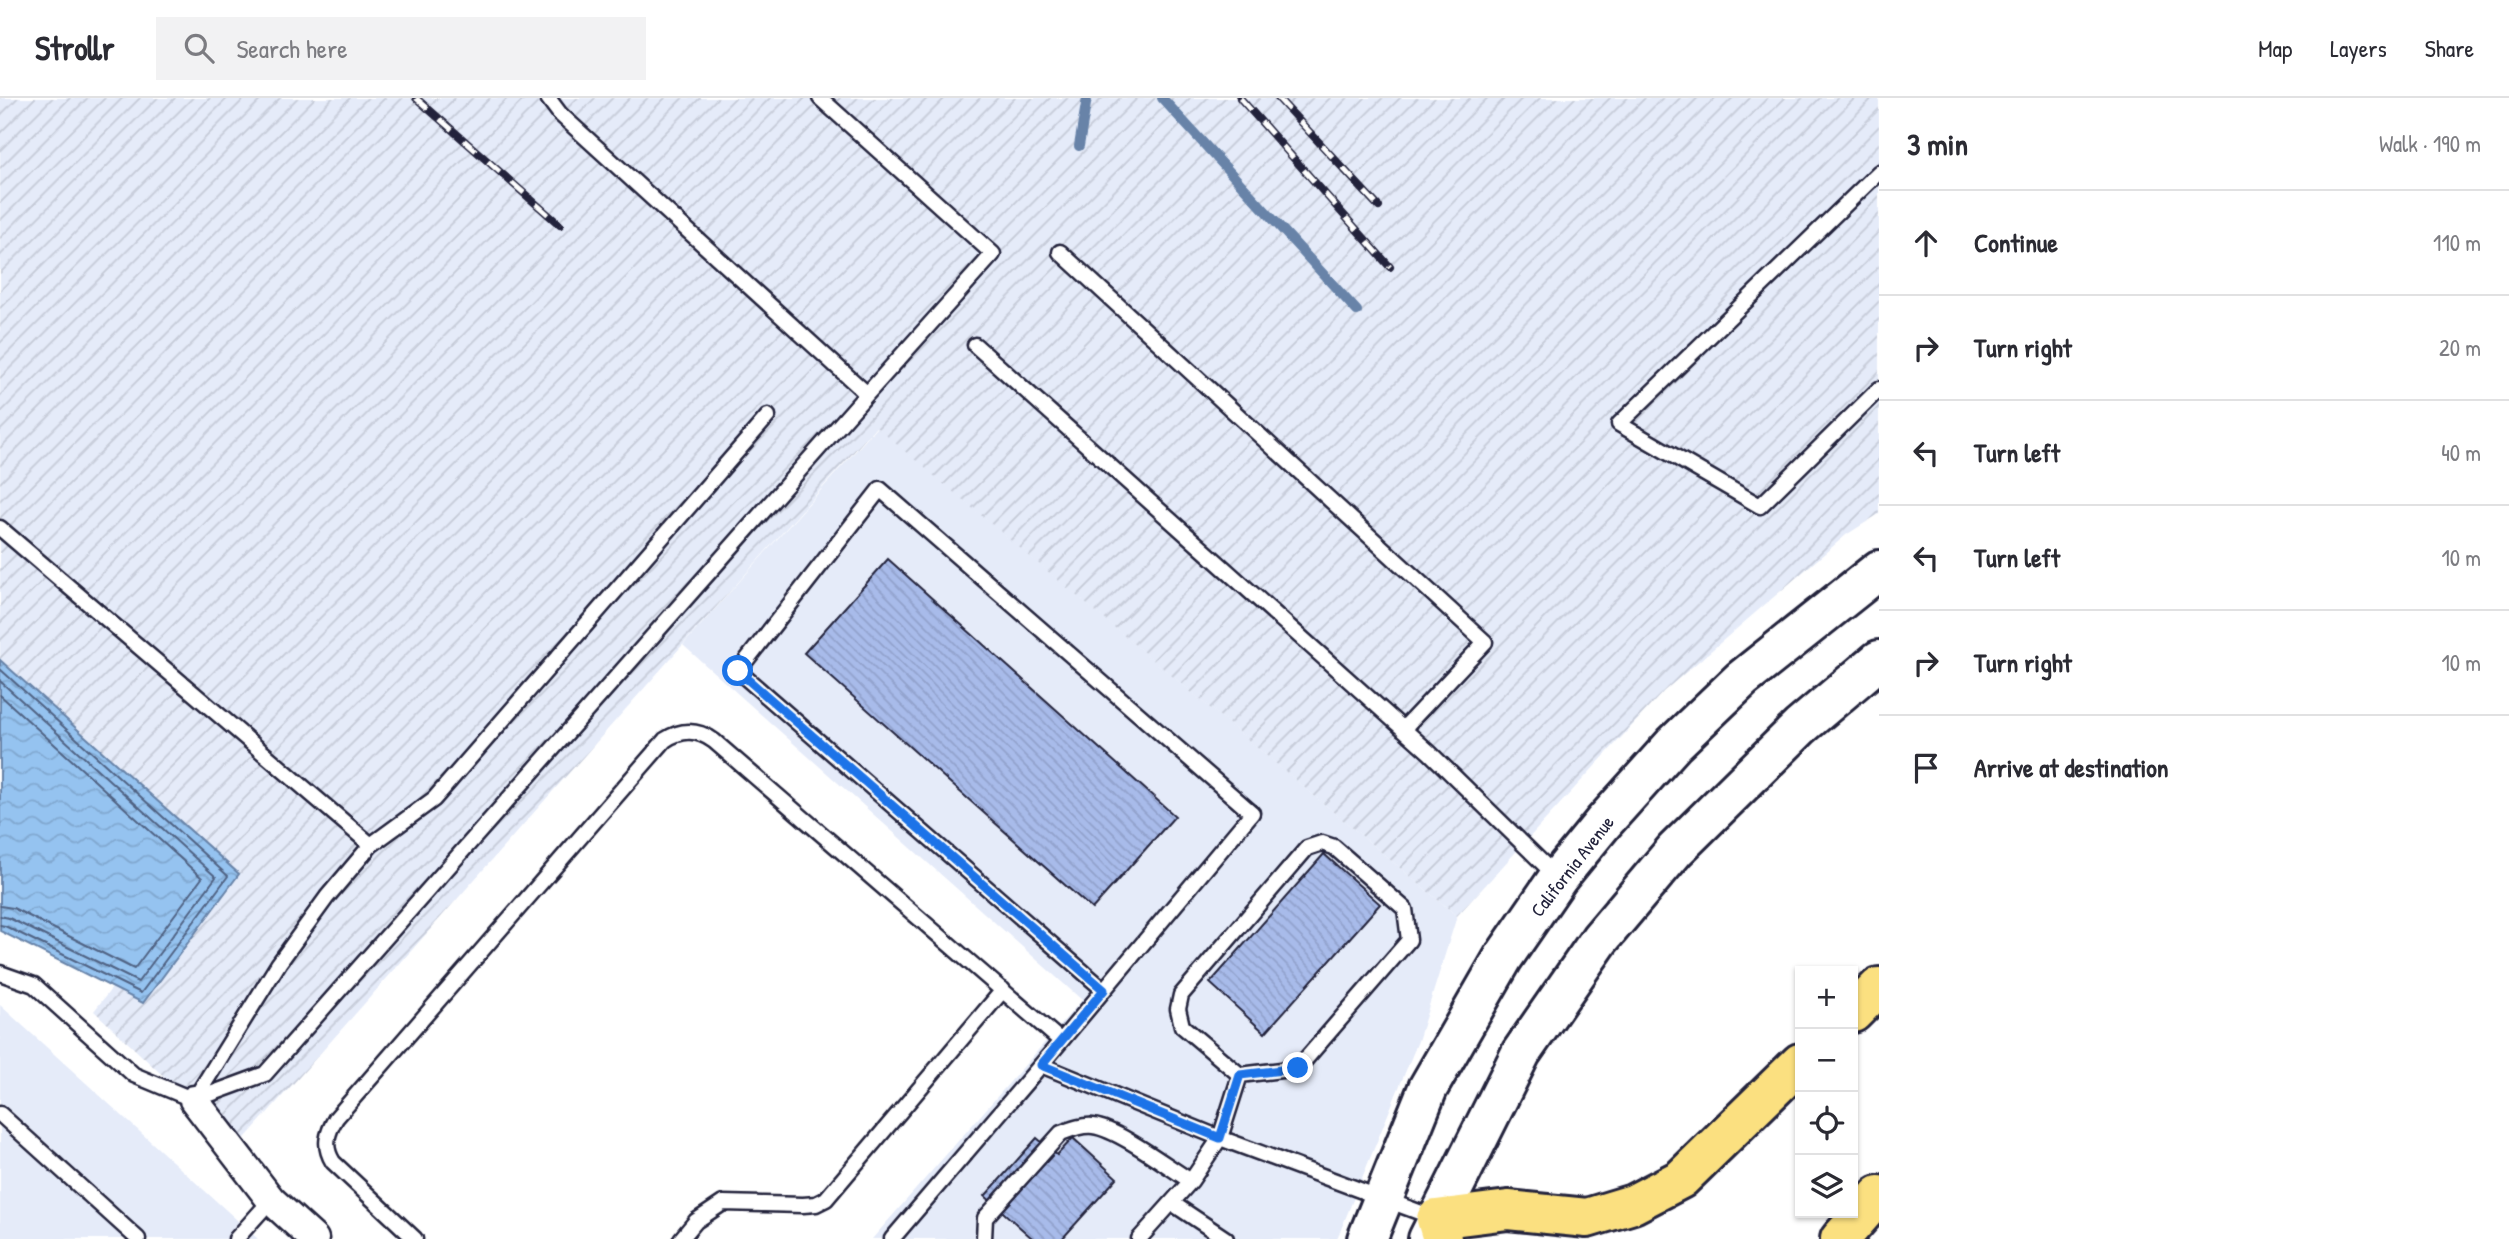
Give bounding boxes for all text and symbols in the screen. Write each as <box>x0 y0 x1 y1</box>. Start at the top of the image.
search box <box>156 17 646 80</box>
text: Strollr <box>35 26 114 70</box>
icon: search <box>180 29 218 67</box>
text: Search here <box>236 31 348 66</box>
text: Map <box>2258 32 2292 64</box>
text: Layers <box>2330 32 2387 64</box>
text: Share <box>2425 32 2474 64</box>
text: 3 min <box>1907 124 1968 164</box>
text: Walk · 190 m <box>2379 128 2481 159</box>
icon: ahead <box>1907 224 1945 262</box>
text: Continue <box>1974 225 2058 260</box>
text: 110 m <box>2433 227 2481 258</box>
icon: right <box>1907 329 1945 367</box>
text: Turn right <box>1974 330 2072 365</box>
text: 20 m <box>2439 332 2481 363</box>
icon: left <box>1907 434 1945 472</box>
text: Turn left <box>1974 435 2060 470</box>
text: 40 m <box>2441 437 2481 468</box>
icon: left <box>1907 539 1945 577</box>
text: Turn left <box>1974 540 2060 575</box>
text: 10 m <box>2441 542 2481 573</box>
icon: right <box>1907 644 1945 682</box>
text: Turn right <box>1974 645 2072 680</box>
text: 10 m <box>2441 647 2481 678</box>
route start <box>722 655 753 686</box>
icon: arrive <box>1907 749 1945 787</box>
text: Arrive at destination <box>1974 750 2169 785</box>
street label: California Avenue <box>1524 810 1620 922</box>
map controls <box>1795 966 1858 1218</box>
button: + <box>1795 966 1858 1029</box>
button: − <box>1795 1029 1858 1092</box>
route end <box>1282 1052 1313 1083</box>
button: locate <box>1795 1092 1858 1155</box>
button: layers <box>1795 1155 1858 1218</box>

